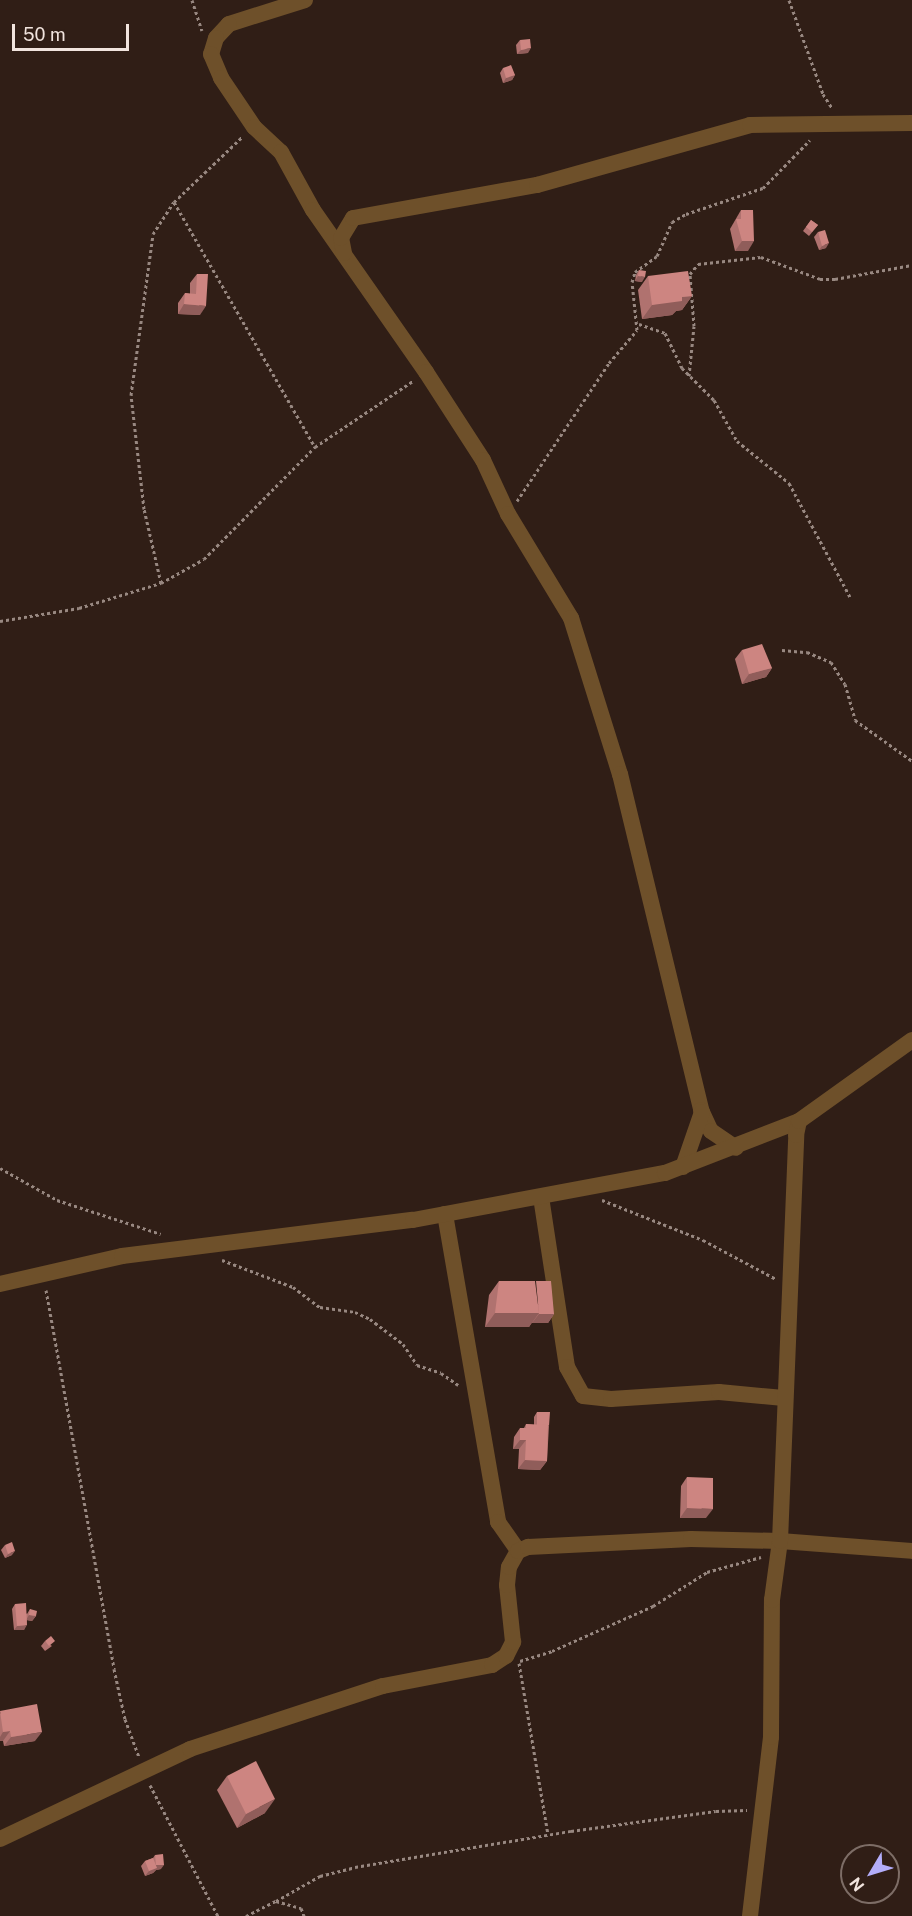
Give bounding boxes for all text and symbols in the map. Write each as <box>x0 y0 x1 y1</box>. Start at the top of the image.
scale bar <box>15 12 132 50</box>
text: 50 m <box>23 24 66 45</box>
north arrow <box>840 1844 900 1904</box>
text: N <box>846 1873 868 1895</box>

